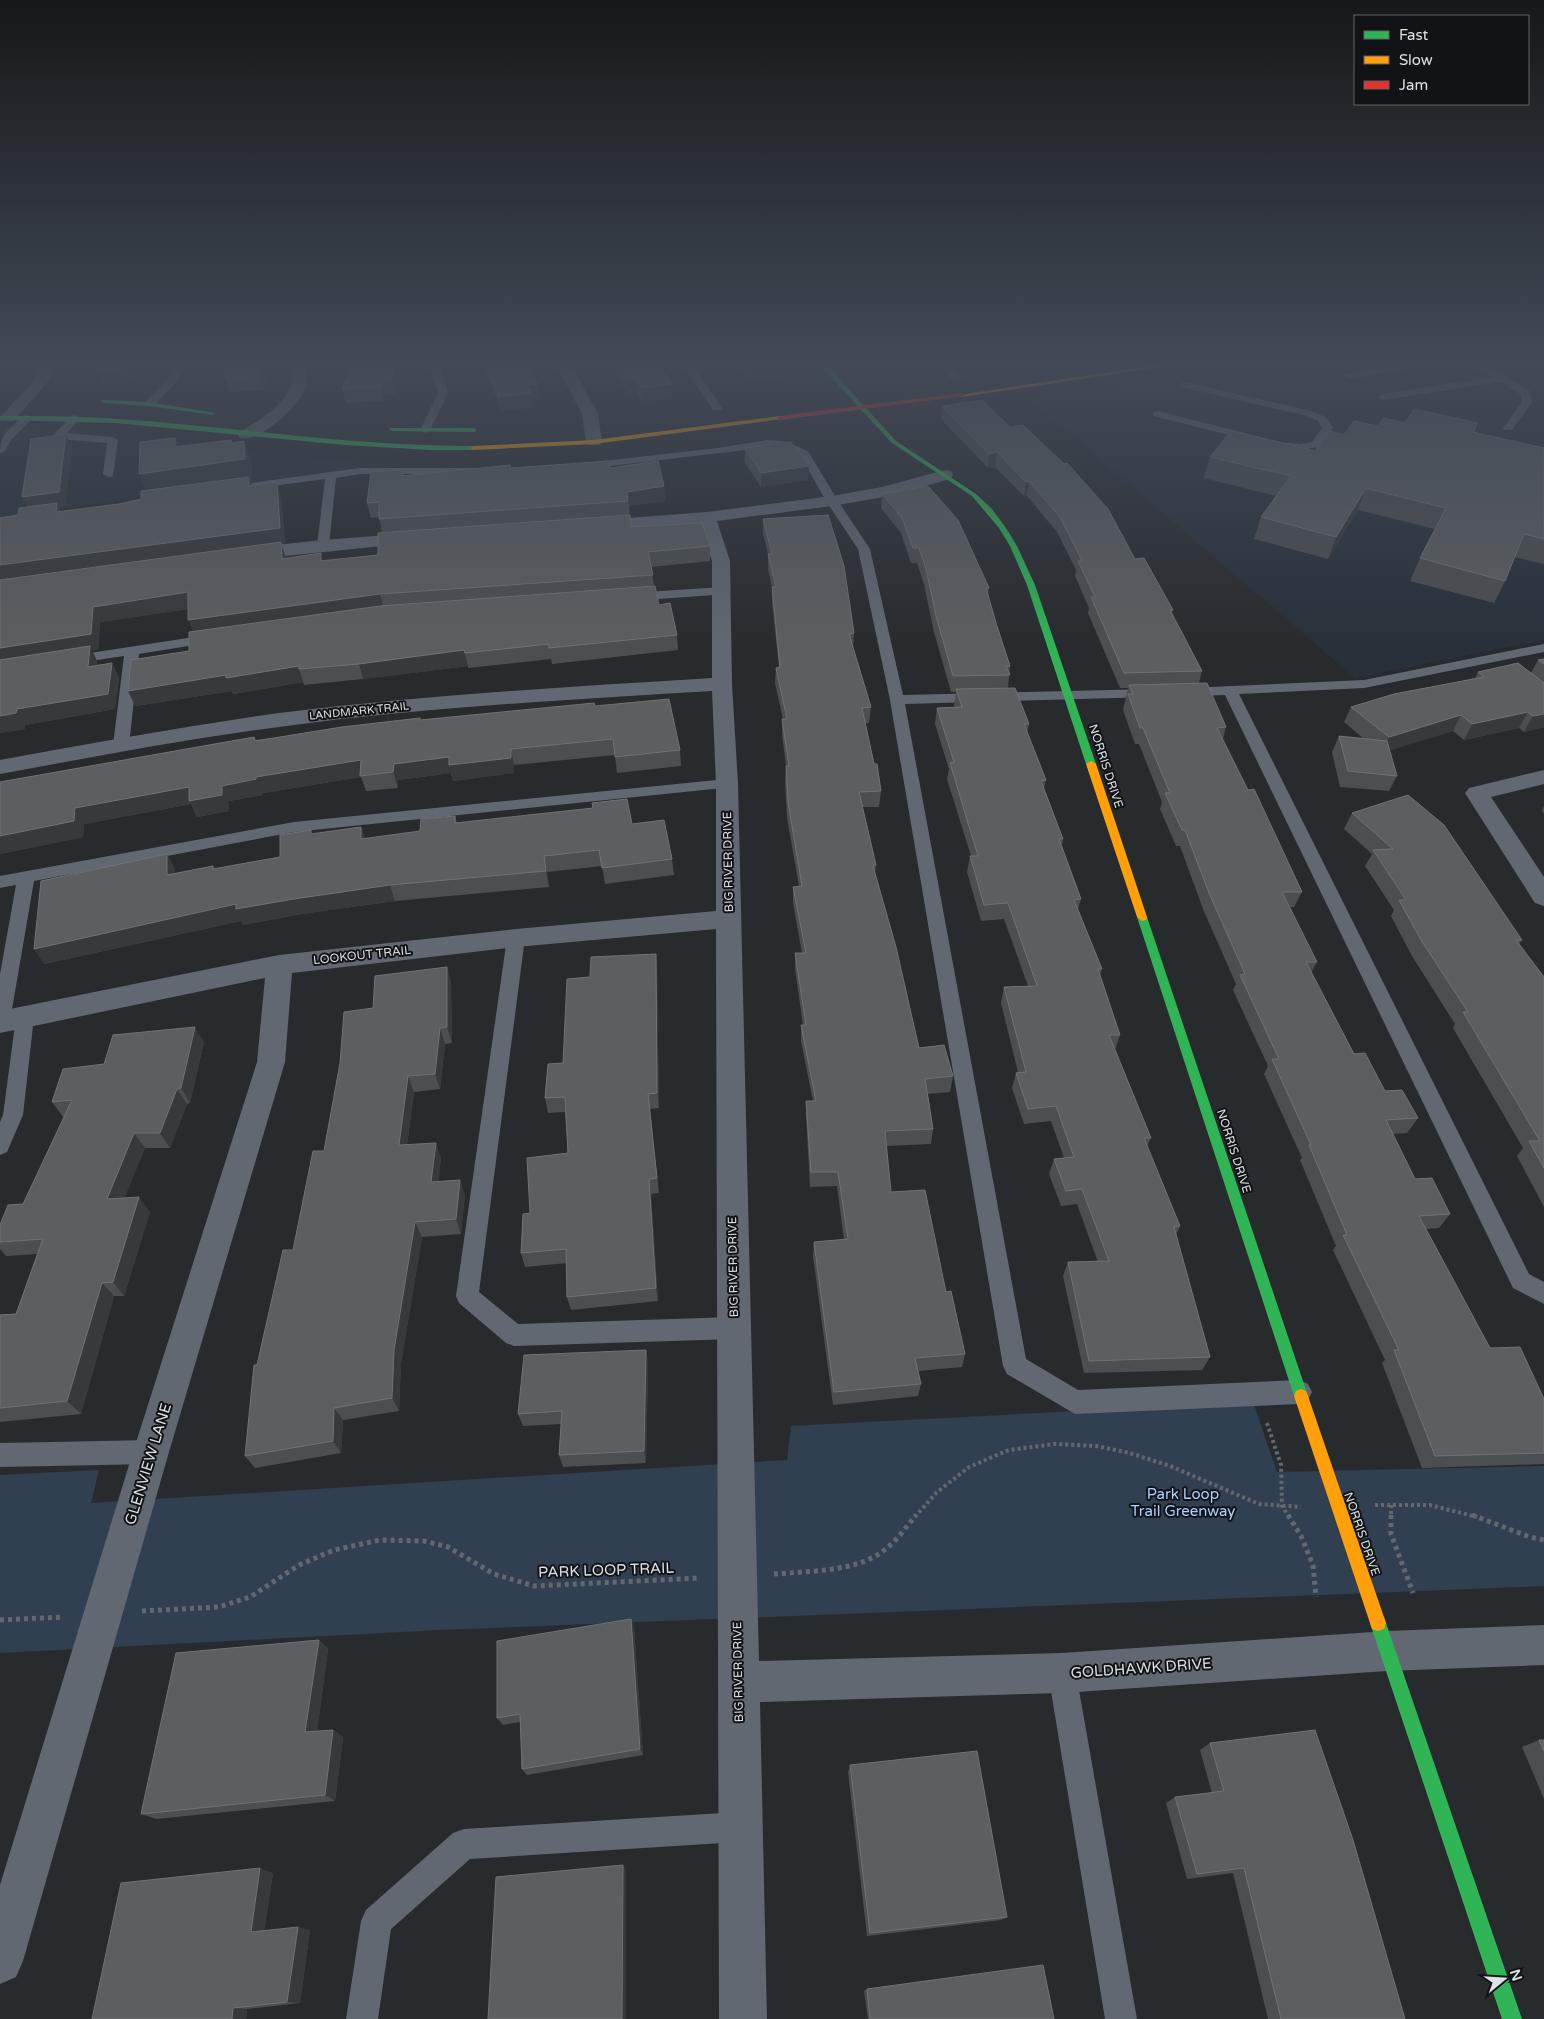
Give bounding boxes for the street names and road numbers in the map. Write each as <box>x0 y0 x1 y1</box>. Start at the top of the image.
street label: LANDMARK TRAIL <box>308 699 410 723</box>
street label: NORRIS DRIVE <box>1086 722 1126 810</box>
street label: BIG RIVER DRIVE <box>720 811 736 912</box>
street label: LOOKOUT TRAIL <box>312 943 412 967</box>
street label: NORRIS DRIVE <box>1214 1107 1254 1195</box>
street label: BIG RIVER DRIVE <box>725 1216 741 1317</box>
street label: GLENVIEW LANE <box>121 1401 175 1527</box>
street label: NORRIS DRIVE <box>1341 1490 1383 1578</box>
street label: PARK LOOP TRAIL <box>538 1559 675 1581</box>
street label: BIG RIVER DRIVE <box>730 1621 746 1722</box>
street label: GOLDHAWK DRIVE <box>1070 1654 1212 1682</box>

